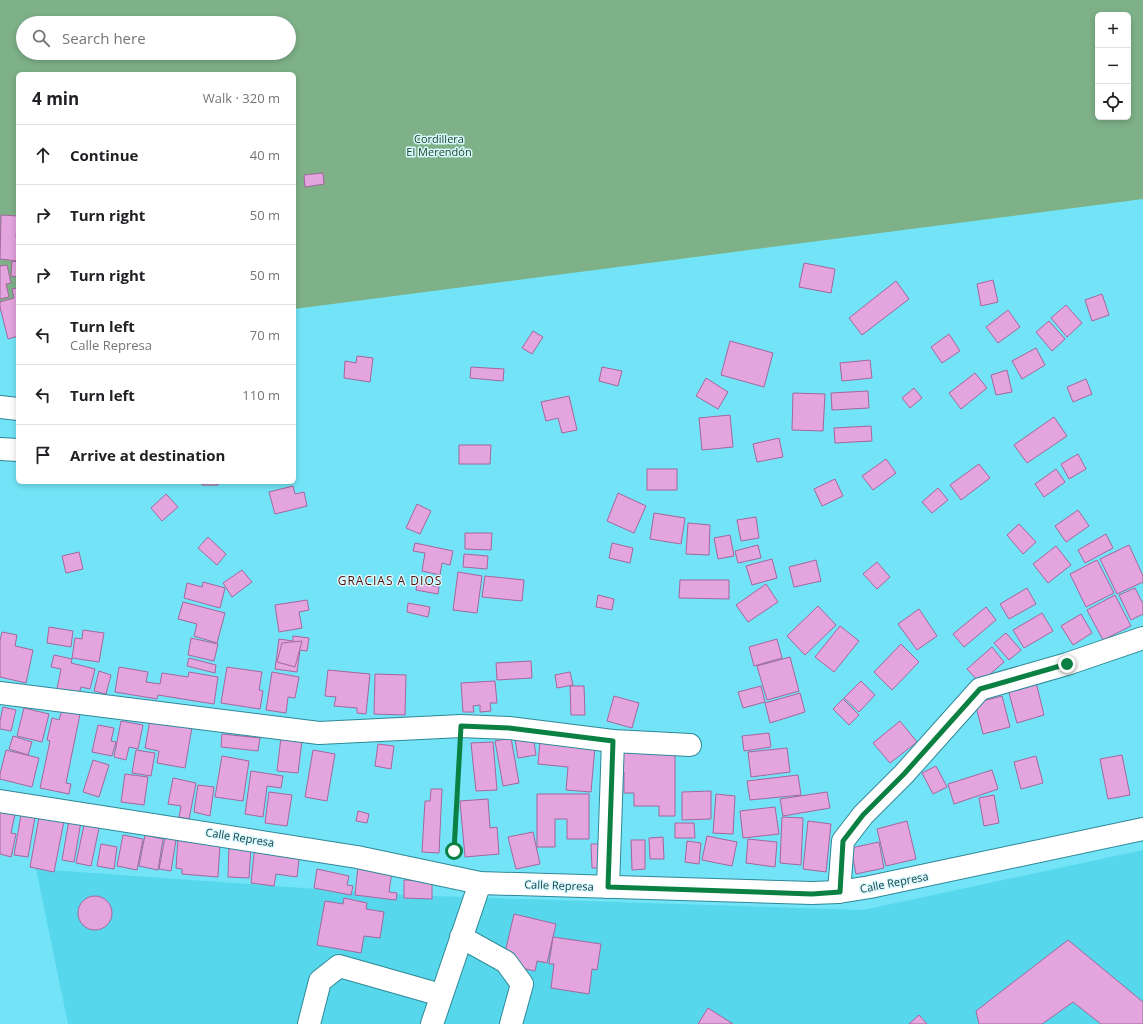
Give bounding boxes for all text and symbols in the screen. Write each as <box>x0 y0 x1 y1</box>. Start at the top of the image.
map controls <box>1095 12 1131 120</box>
button: + <box>1095 12 1131 48</box>
search box <box>16 16 296 60</box>
icon: search <box>30 27 52 49</box>
text: Search here <box>62 28 146 48</box>
button: − <box>1095 48 1131 84</box>
button: locate <box>1095 84 1131 120</box>
text: 4 min <box>32 87 79 110</box>
text: Walk · 320 m <box>203 89 280 107</box>
park label: Cordillera El Merendón <box>406 131 472 159</box>
icon: ahead <box>32 144 54 166</box>
text: Continue <box>70 145 138 165</box>
text: 40 m <box>250 146 280 164</box>
icon: right <box>32 204 54 226</box>
text: Turn right <box>70 205 145 225</box>
text: 50 m <box>250 206 280 224</box>
icon: right <box>32 264 54 286</box>
text: Turn right <box>70 265 145 285</box>
text: 50 m <box>250 266 280 284</box>
text: Turn left <box>70 316 135 336</box>
icon: left <box>32 324 54 346</box>
text: 70 m <box>250 326 280 344</box>
text: Calle Represa <box>70 336 152 354</box>
icon: left <box>32 384 54 406</box>
text: Turn left <box>70 385 135 405</box>
text: 110 m <box>242 386 280 404</box>
icon: arrive <box>32 444 54 466</box>
text: Arrive at destination <box>70 445 225 465</box>
district label: GRACIAS A DIOS <box>338 572 442 589</box>
route end <box>1058 655 1076 673</box>
street label: Calle Represa <box>205 824 275 850</box>
route start <box>445 842 463 860</box>
street label: Calle Represa <box>859 868 929 896</box>
street label: Calle Represa <box>524 876 594 894</box>

